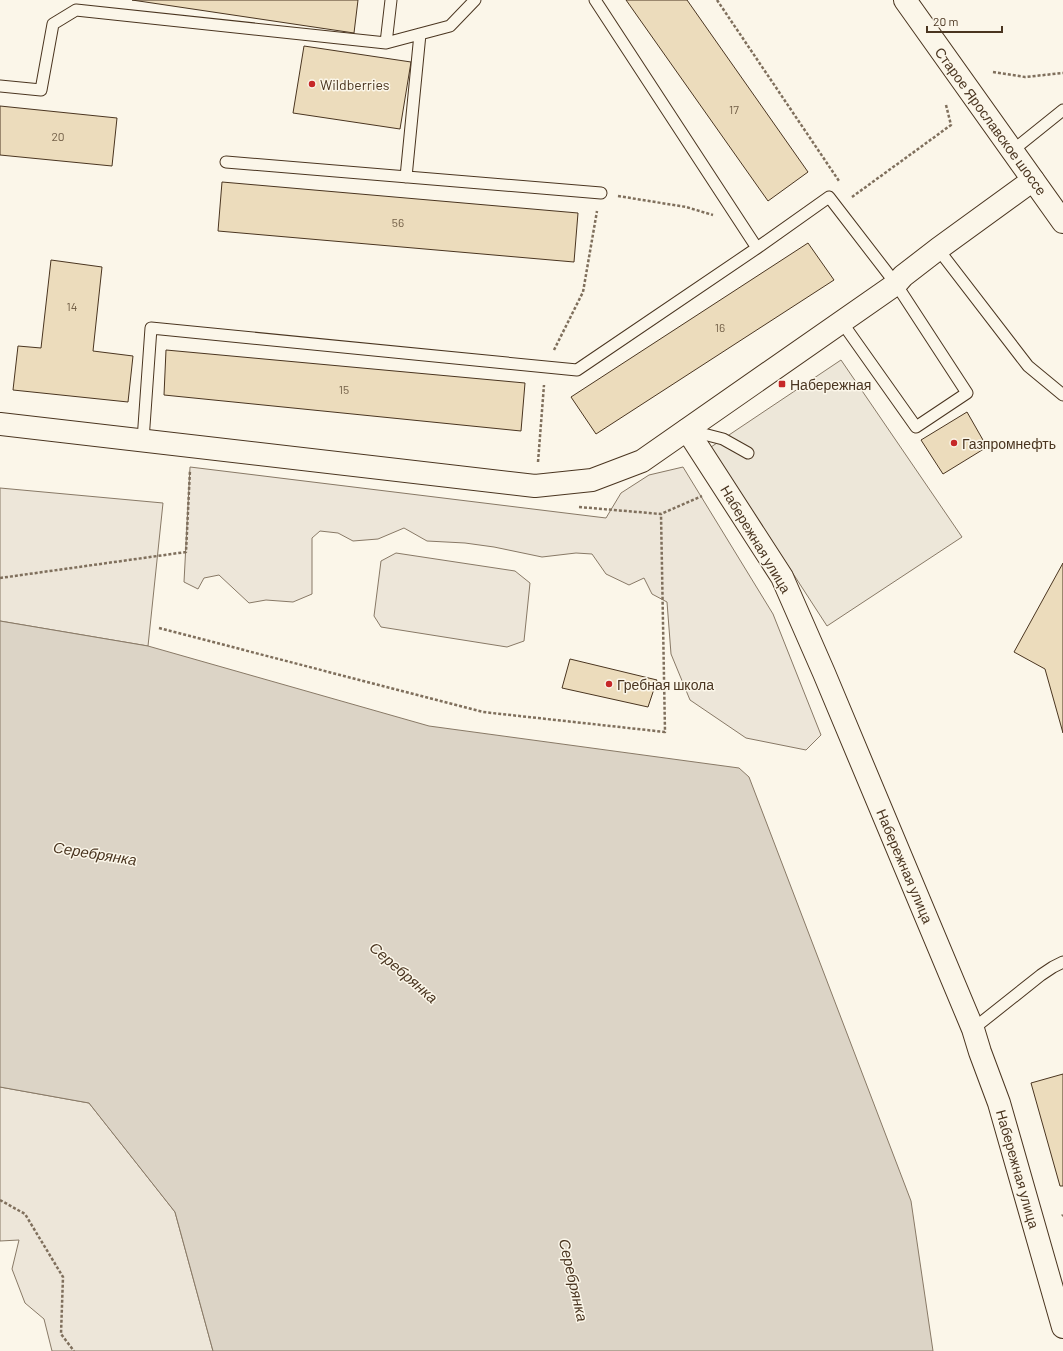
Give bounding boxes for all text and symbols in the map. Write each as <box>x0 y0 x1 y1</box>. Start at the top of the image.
scale bar <box>927 8 1002 34</box>
text: 20 m <box>933 14 959 28</box>
street label: Старое Ярославское шоссе <box>932 44 1051 198</box>
place label: Wildberries <box>320 76 390 93</box>
marker: Wildberries <box>307 79 317 89</box>
house number: 17 <box>729 102 739 116</box>
house number: 20 <box>51 129 65 143</box>
house number: 56 <box>392 215 404 229</box>
house number: 14 <box>67 299 77 313</box>
house number: 16 <box>715 320 725 334</box>
place label: Набережная <box>790 376 871 393</box>
marker: Набережная <box>777 379 787 389</box>
house number: 15 <box>339 382 349 396</box>
place label: Газпромнефть <box>962 435 1056 452</box>
marker: Газпромнефть <box>949 438 959 448</box>
street label: Набережная улица <box>717 482 795 596</box>
place label: Гребная школа <box>617 676 714 693</box>
marker: Гребная школа <box>604 679 614 689</box>
street label: Набережная улица <box>873 806 937 926</box>
water label: Серебрянка <box>52 838 138 868</box>
water label: Серебрянка <box>366 938 442 1006</box>
street label: Набережная улица <box>993 1108 1043 1231</box>
water label: Серебрянка <box>556 1237 592 1323</box>

